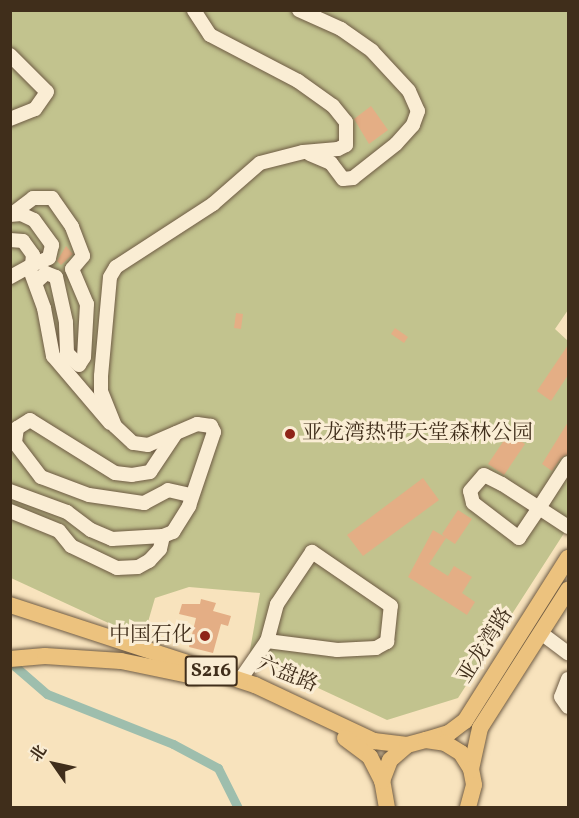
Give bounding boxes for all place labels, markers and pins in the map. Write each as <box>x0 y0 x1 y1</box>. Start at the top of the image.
place label: 亚龙湾热带天堂森林公园 <box>302 421 533 447</box>
marker: 亚龙湾热带天堂森林公园 <box>283 427 297 441</box>
place label: 中国石化 <box>109 623 193 649</box>
marker: 中国石化 <box>198 629 212 643</box>

